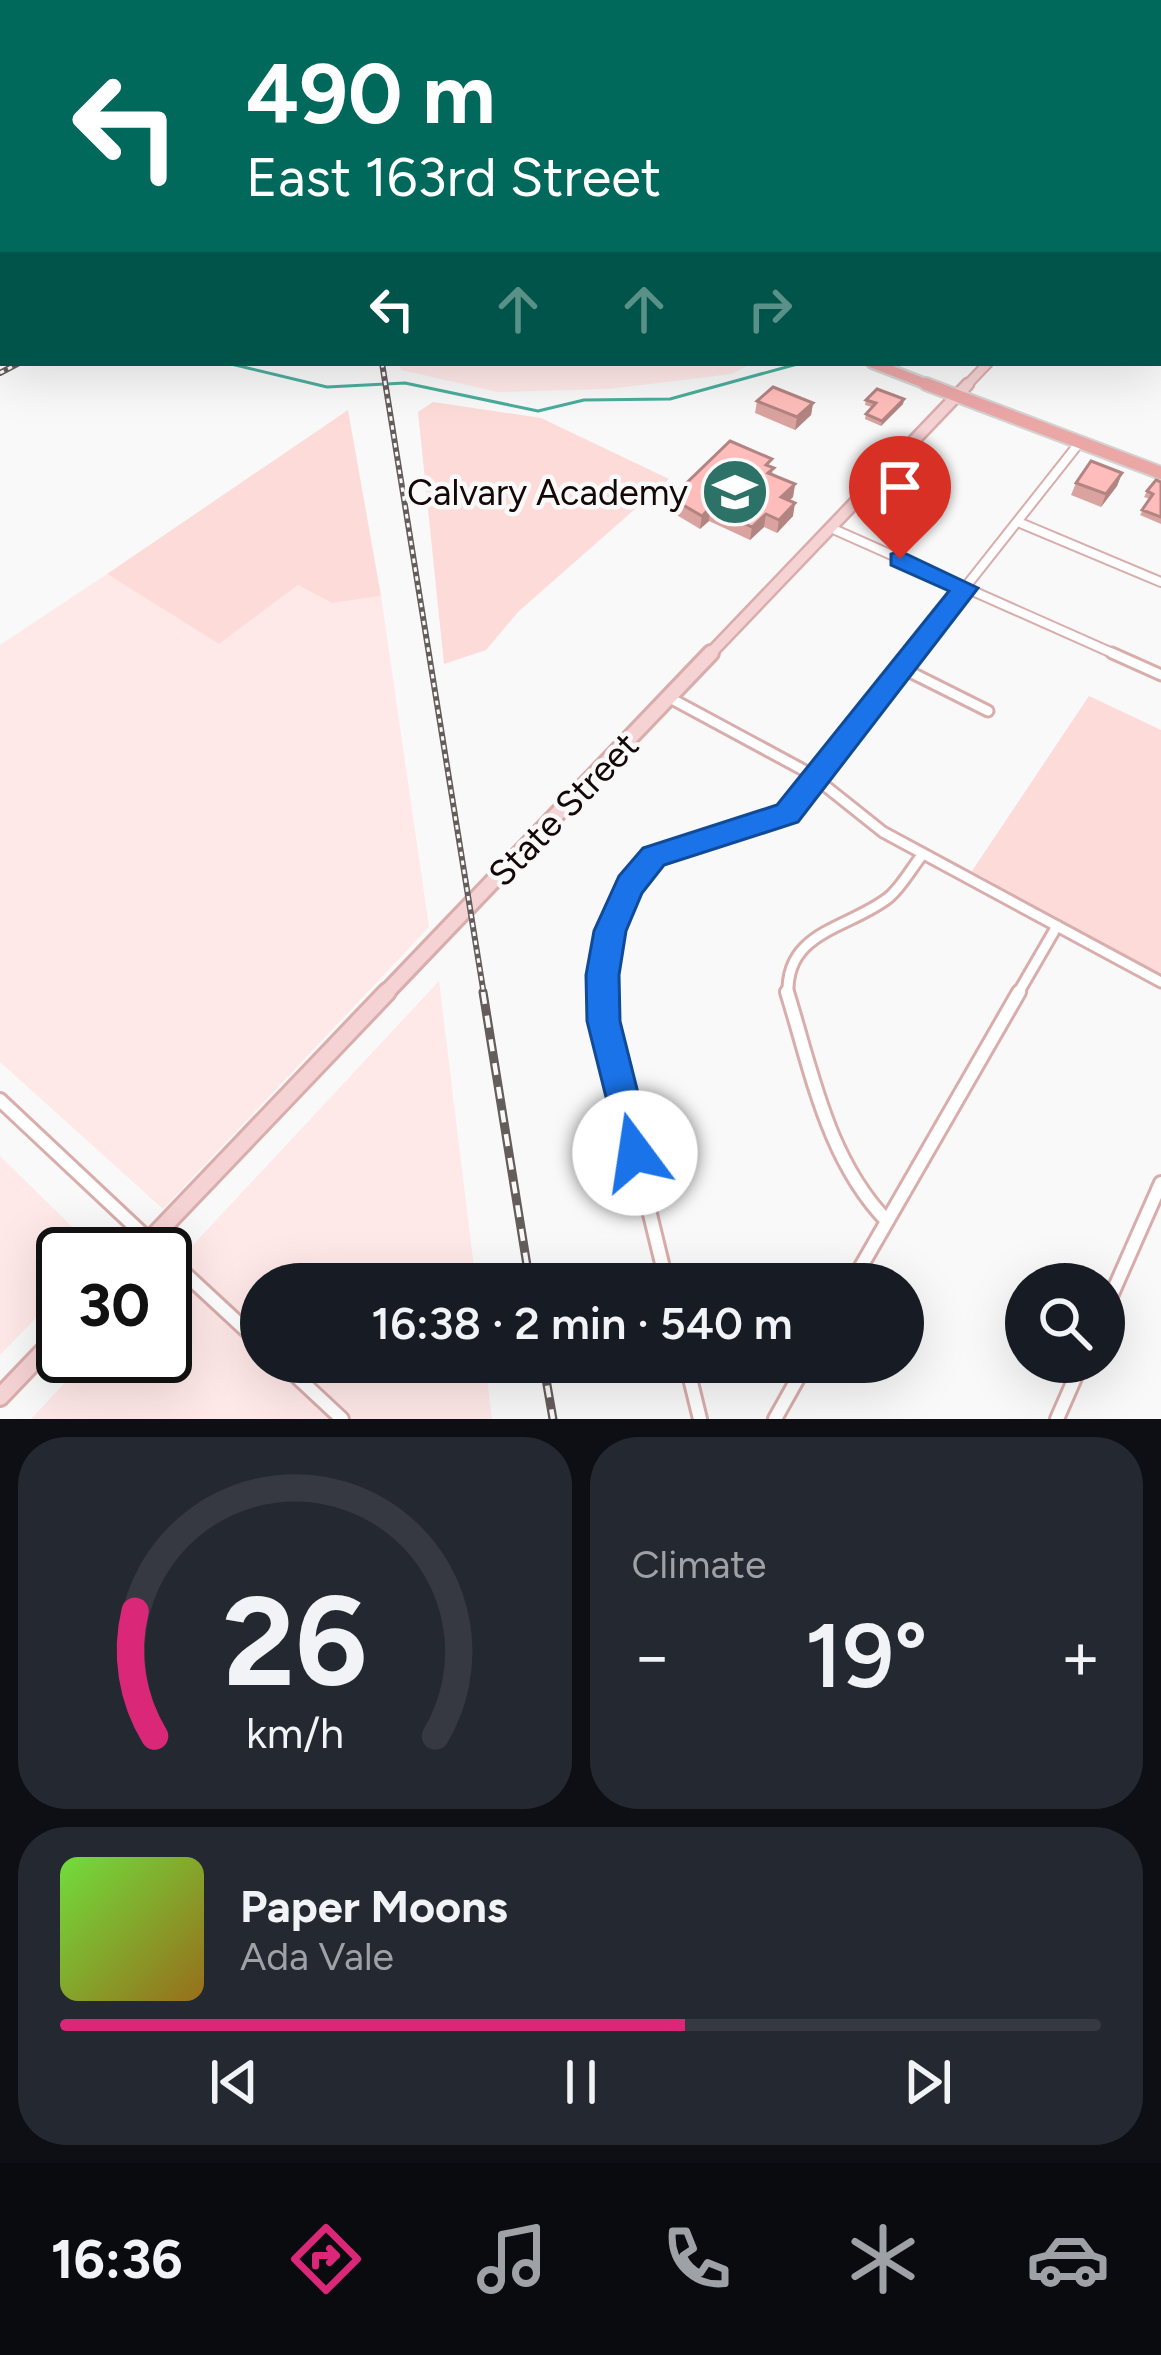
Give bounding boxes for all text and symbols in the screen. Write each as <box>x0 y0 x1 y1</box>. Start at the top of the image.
text: 490 m <box>246 43 496 144</box>
icon: left <box>48 48 204 204</box>
text: East 163rd Street <box>246 145 661 210</box>
icon: left <box>359 276 425 342</box>
icon: ahead <box>485 276 551 342</box>
icon: ahead <box>611 276 677 342</box>
icon: right <box>737 276 803 342</box>
pin <box>849 436 951 559</box>
icon: arrive <box>867 454 933 520</box>
school or university icon: Calvary Academy <box>700 457 770 527</box>
place label: Calvary Academy <box>407 471 688 514</box>
street label: State Street <box>480 724 647 895</box>
position arrow <box>572 1090 698 1216</box>
speed limit sign: 30 <box>36 1227 192 1383</box>
map controls <box>1005 1263 1125 1383</box>
button: search <box>1005 1263 1125 1383</box>
text: 16:38 · 2 min · 540 m <box>371 1296 793 1350</box>
text: Climate <box>632 1541 766 1588</box>
text: 26 <box>222 1566 367 1716</box>
text: 19° <box>805 1601 928 1710</box>
text: − <box>632 1616 673 1696</box>
text: + <box>1060 1616 1101 1696</box>
text: km/h <box>246 1707 344 1759</box>
text: Paper Moons <box>240 1879 508 1933</box>
text: Ada Vale <box>240 1933 394 1980</box>
icon: previous <box>201 2049 267 2115</box>
icon: pause <box>548 2049 614 2115</box>
icon: next <box>895 2049 961 2115</box>
icon: directions <box>284 2217 368 2301</box>
icon: music <box>470 2217 554 2301</box>
icon: phone <box>655 2217 739 2301</box>
icon: climate <box>841 2217 925 2301</box>
icon: car <box>1026 2217 1110 2301</box>
text: 16:36 <box>51 2227 182 2292</box>

